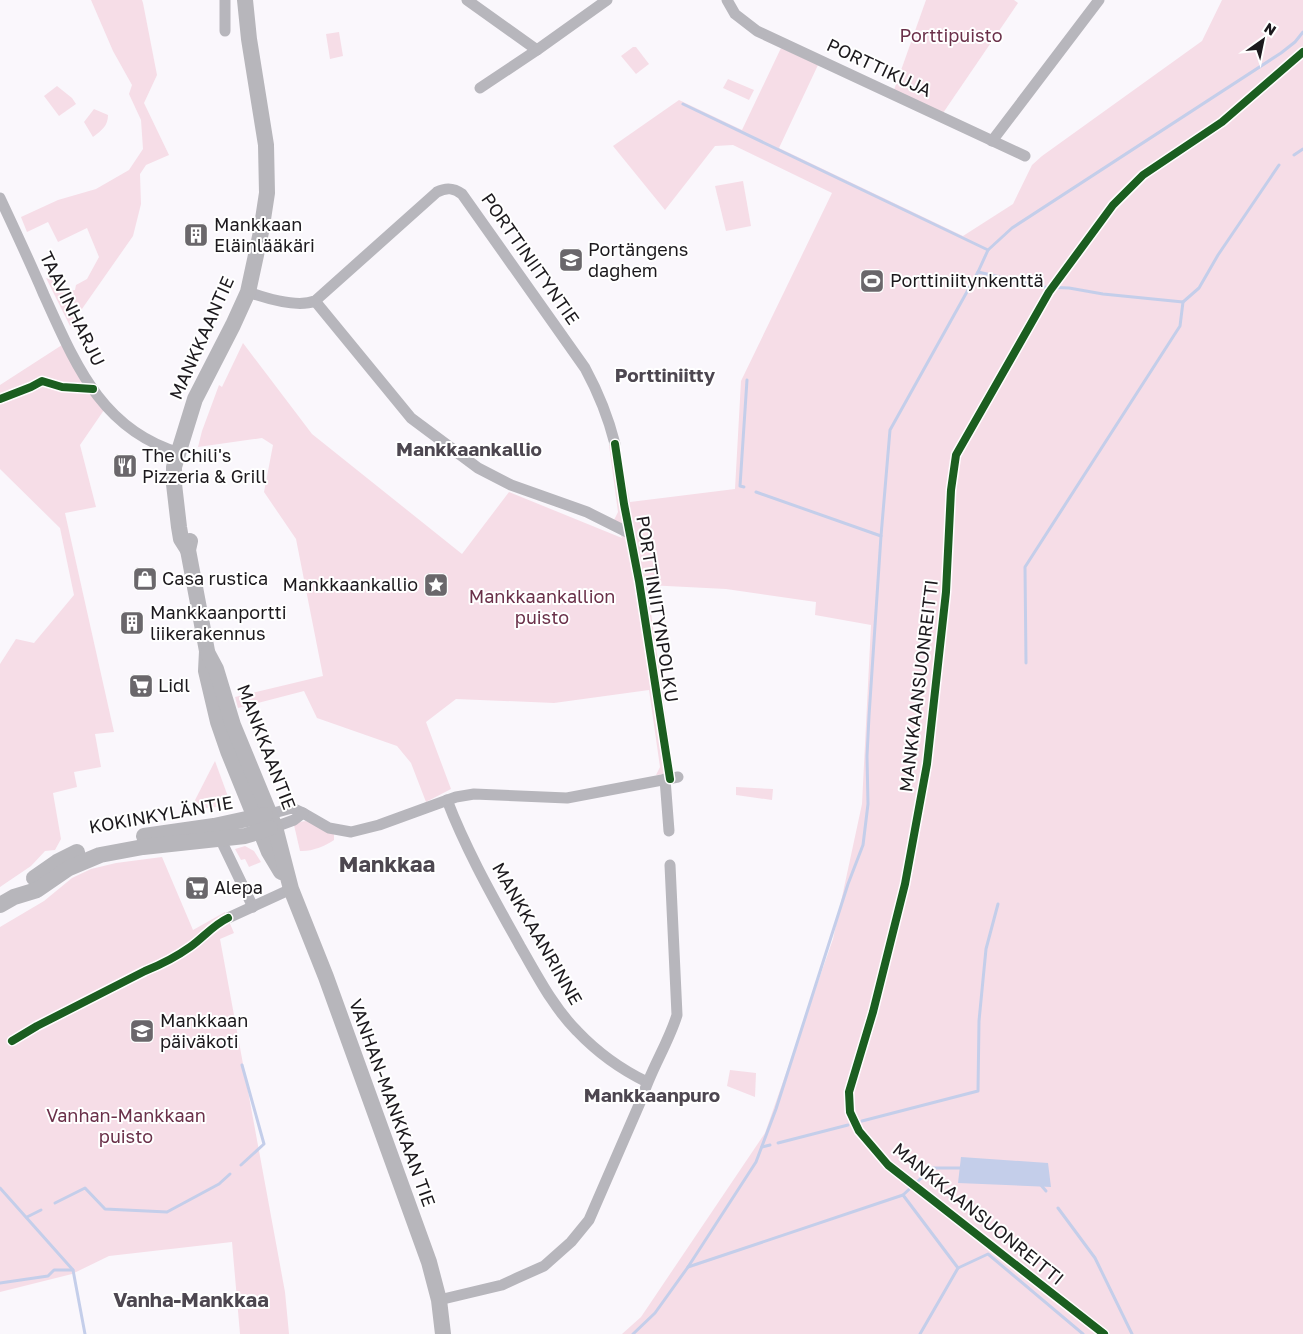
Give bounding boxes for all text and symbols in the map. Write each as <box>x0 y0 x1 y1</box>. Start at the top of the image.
north arrow <box>1238 15 1288 65</box>
text: N <box>1261 19 1279 39</box>
park label: Porttipuisto <box>899 24 1003 46</box>
street label: PORTTIKUJA <box>824 33 935 101</box>
street label: PORTTINIITYNTIE <box>477 188 584 328</box>
place label: Mankkaan Eläinlääkäri <box>214 213 315 256</box>
building icon: Mankkaan Eläinlääkäri <box>183 222 209 248</box>
place label: Portängens daghem <box>588 238 688 281</box>
school or university icon: Portängens daghem <box>558 247 584 273</box>
street label: TAAVINHARJU <box>36 248 110 370</box>
sports icon: Porttiniitynkenttä <box>859 268 885 294</box>
place label: Porttiniitynkenttä <box>890 269 1044 291</box>
street label: MANKKAANTIE <box>164 273 238 403</box>
district label: Porttiniitty <box>615 363 716 386</box>
district label: Mankkaankallio <box>396 437 542 460</box>
place label: The Chili's Pizzeria & Grill <box>142 444 267 487</box>
restaurant icon: The Chili's Pizzeria & Grill <box>112 453 138 479</box>
street label: PORTTINIITYNPOLKU <box>632 514 684 704</box>
shop icon: Casa rustica <box>132 566 158 592</box>
place label: Casa rustica <box>162 567 268 589</box>
place icon: Mankkaankallio <box>423 572 449 598</box>
place label: Mankkaankallio <box>282 573 418 595</box>
street label: MANKKAANSUONREITTI <box>894 578 942 793</box>
park label: Mankkaankallion puisto <box>469 585 615 628</box>
place label: Mankkaanportti liikerakennus <box>150 601 287 644</box>
building icon: Mankkaanportti liikerakennus <box>119 610 145 636</box>
supermarket icon: Lidl <box>128 673 154 699</box>
place label: Lidl <box>158 674 190 696</box>
street label: MANKKAANTIE <box>233 681 301 812</box>
street label: KOKINKYLÄNTIE <box>87 791 234 837</box>
district label: Mankkaa <box>339 850 435 877</box>
street label: MANKKAANRINNE <box>488 858 588 1009</box>
supermarket icon: Alepa <box>184 875 210 901</box>
place label: Alepa <box>214 876 263 898</box>
street label: VANHAN-MANKKAAN TIE <box>345 996 441 1209</box>
place label: Mankkaan päiväkoti <box>160 1009 248 1052</box>
school or university icon: Mankkaan päiväkoti <box>129 1018 155 1044</box>
district label: Mankkaanpuro <box>584 1083 720 1106</box>
park label: Vanhan-Mankkaan puisto <box>46 1104 206 1147</box>
street label: MANKKAANSUONREITTI <box>889 1137 1069 1289</box>
district label: Vanha-Mankkaa <box>113 1287 269 1311</box>

